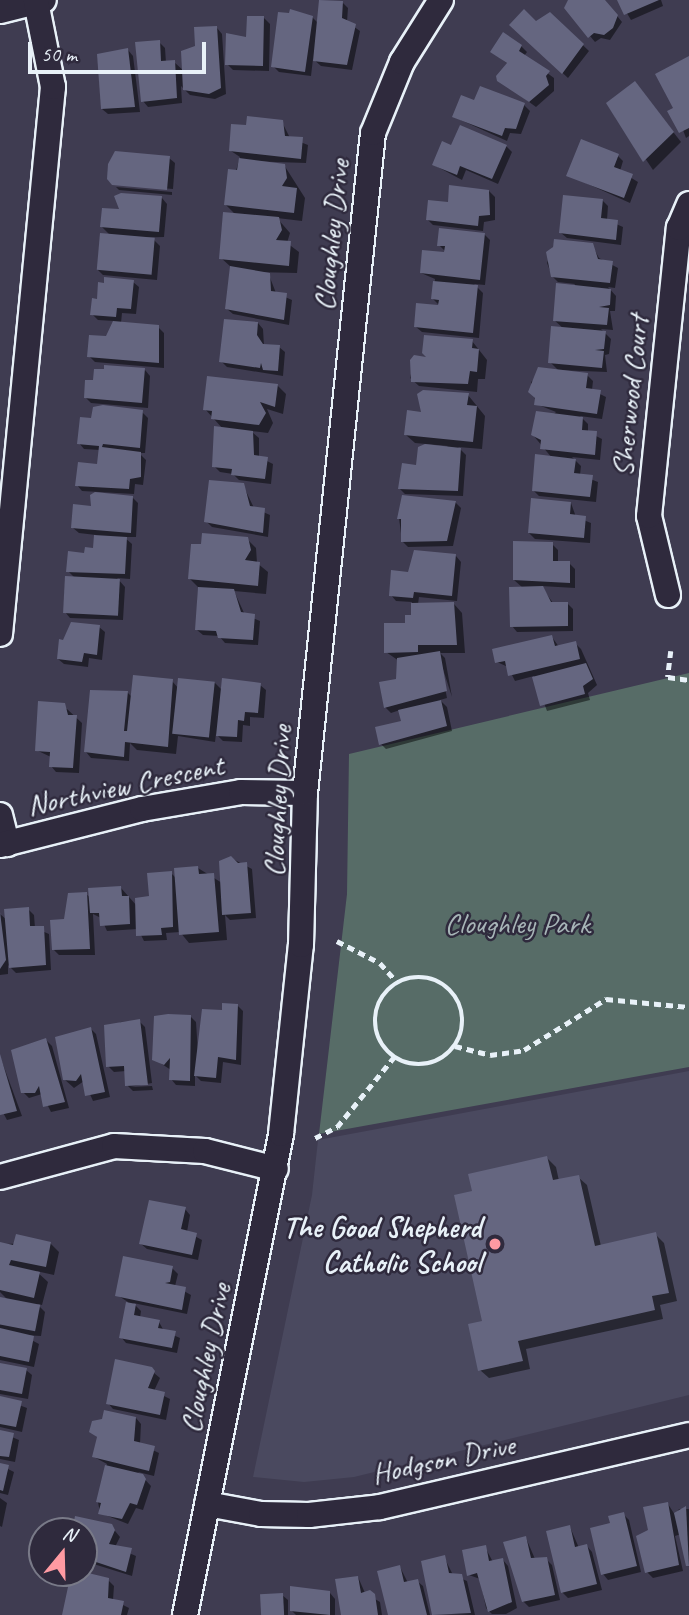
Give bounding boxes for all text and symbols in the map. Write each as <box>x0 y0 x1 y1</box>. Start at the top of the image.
scale bar <box>32 28 210 72</box>
text: 50 m <box>41 41 77 67</box>
street label: Cloughley Drive <box>305 158 357 312</box>
street label: Sherwood Court <box>604 314 656 478</box>
street label: Cloughley Drive <box>255 724 299 878</box>
street label: Northview Crescent <box>23 747 227 823</box>
park label: Cloughley Park <box>444 905 590 941</box>
place label: The Good Shepherd Catholic School <box>282 1209 481 1280</box>
marker: The Good Shepherd Catholic School <box>487 1236 503 1252</box>
street label: Cloughley Drive <box>172 1280 238 1436</box>
street label: Hodgson Drive <box>368 1426 518 1492</box>
north arrow <box>28 1517 98 1587</box>
text: N <box>60 1521 79 1547</box>

